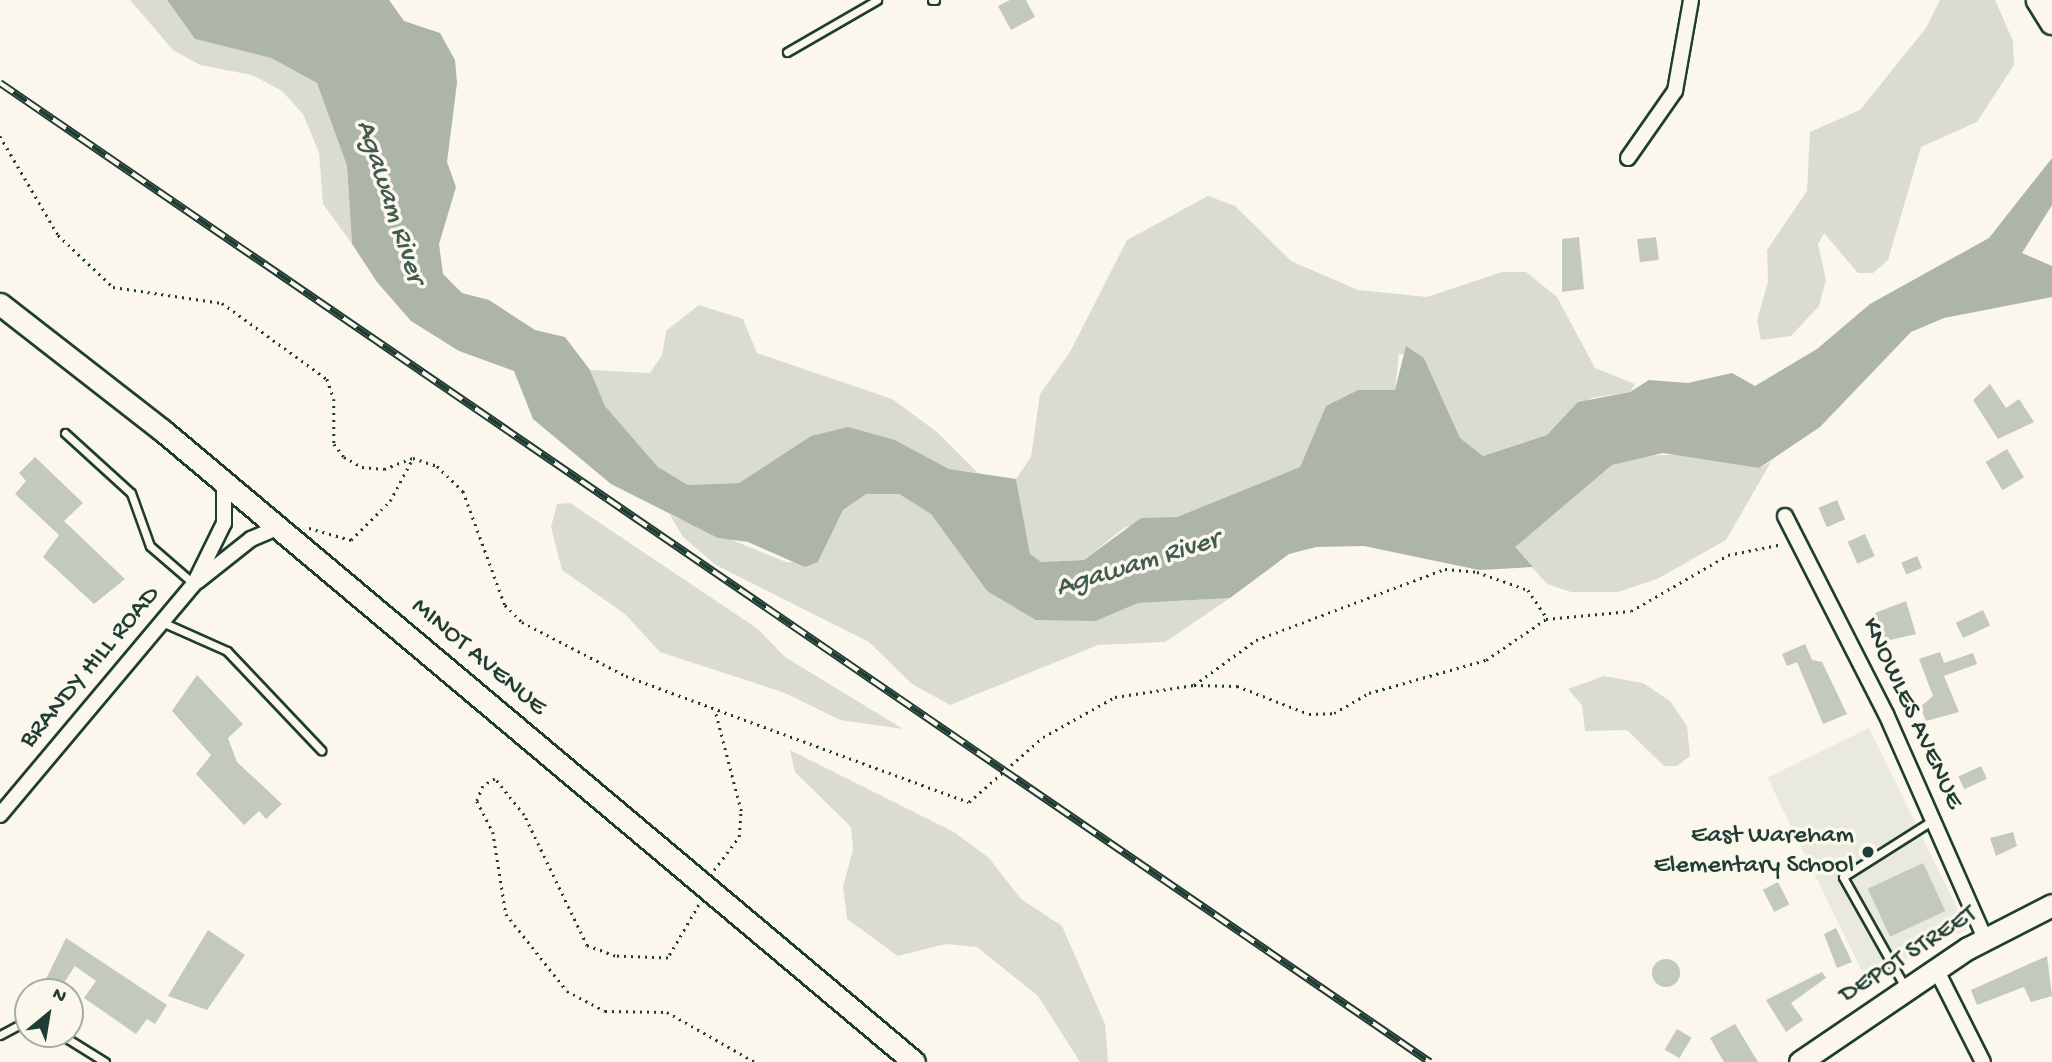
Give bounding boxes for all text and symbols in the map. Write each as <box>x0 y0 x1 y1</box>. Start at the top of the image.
water label: Agawam River <box>347 116 431 288</box>
water label: Agawam River <box>1052 524 1224 606</box>
street label: BRANDY HILL ROAD <box>14 581 168 755</box>
street label: MINOT AVENUE <box>404 592 552 724</box>
street label: KNOWLES AVENUE <box>1853 614 1969 814</box>
place label: East Wareham Elementary School <box>1654 821 1854 882</box>
marker: East Wareham Elementary School <box>1860 844 1876 860</box>
street label: DEPOT STREET <box>1835 900 1983 1012</box>
north arrow <box>14 978 84 1048</box>
text: N <box>48 983 70 1009</box>

